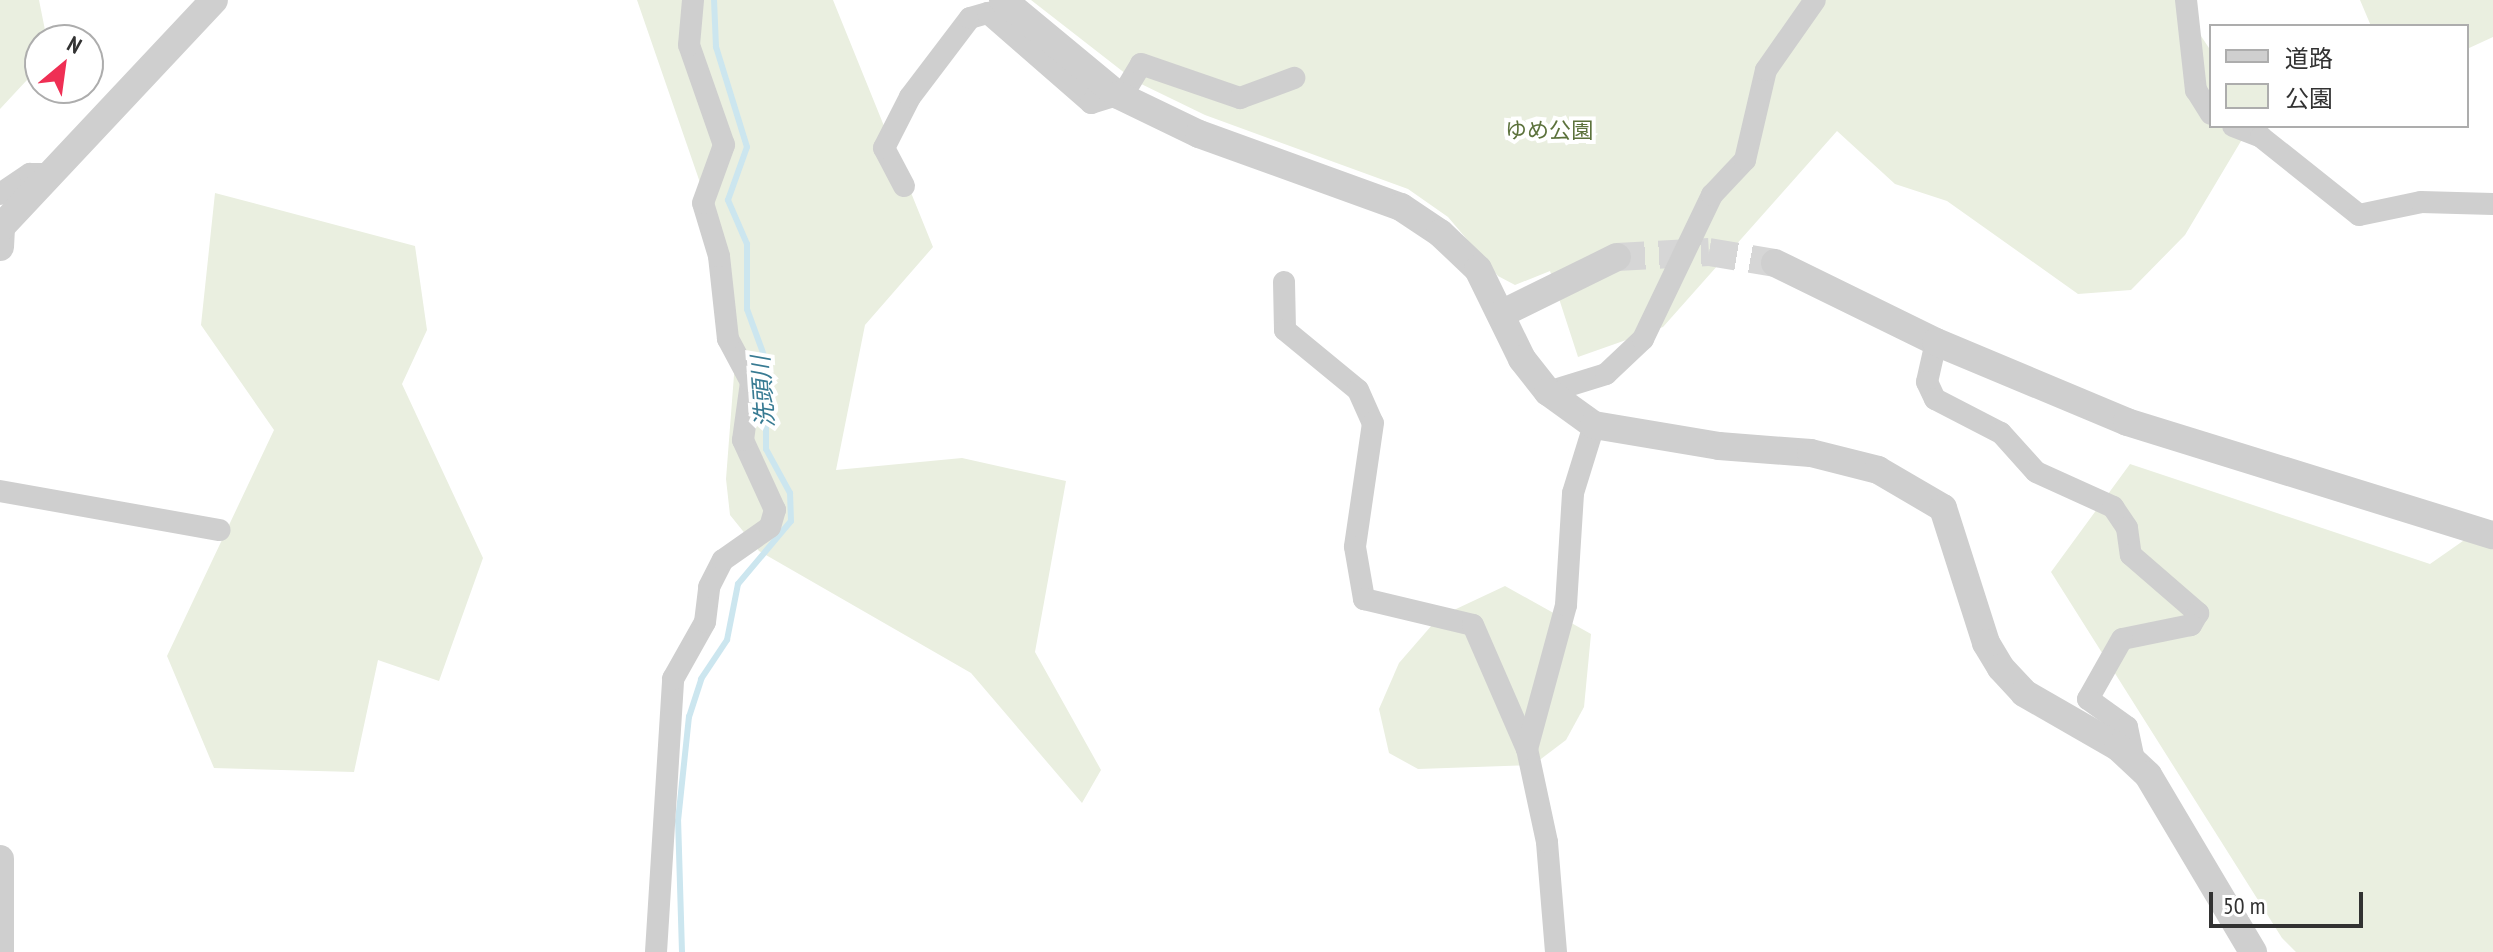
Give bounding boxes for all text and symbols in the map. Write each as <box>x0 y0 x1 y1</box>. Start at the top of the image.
north arrow <box>24 24 104 104</box>
legend <box>2209 24 2469 128</box>
text: N <box>63 30 87 60</box>
text: 道路 <box>2285 43 2333 74</box>
text: 公園 <box>2285 83 2333 114</box>
park label: ゆめ公園 <box>1505 118 1593 144</box>
water label: 洗頭川 <box>746 355 780 429</box>
scale bar <box>2213 876 2367 926</box>
text: 50 m <box>2223 890 2265 921</box>

